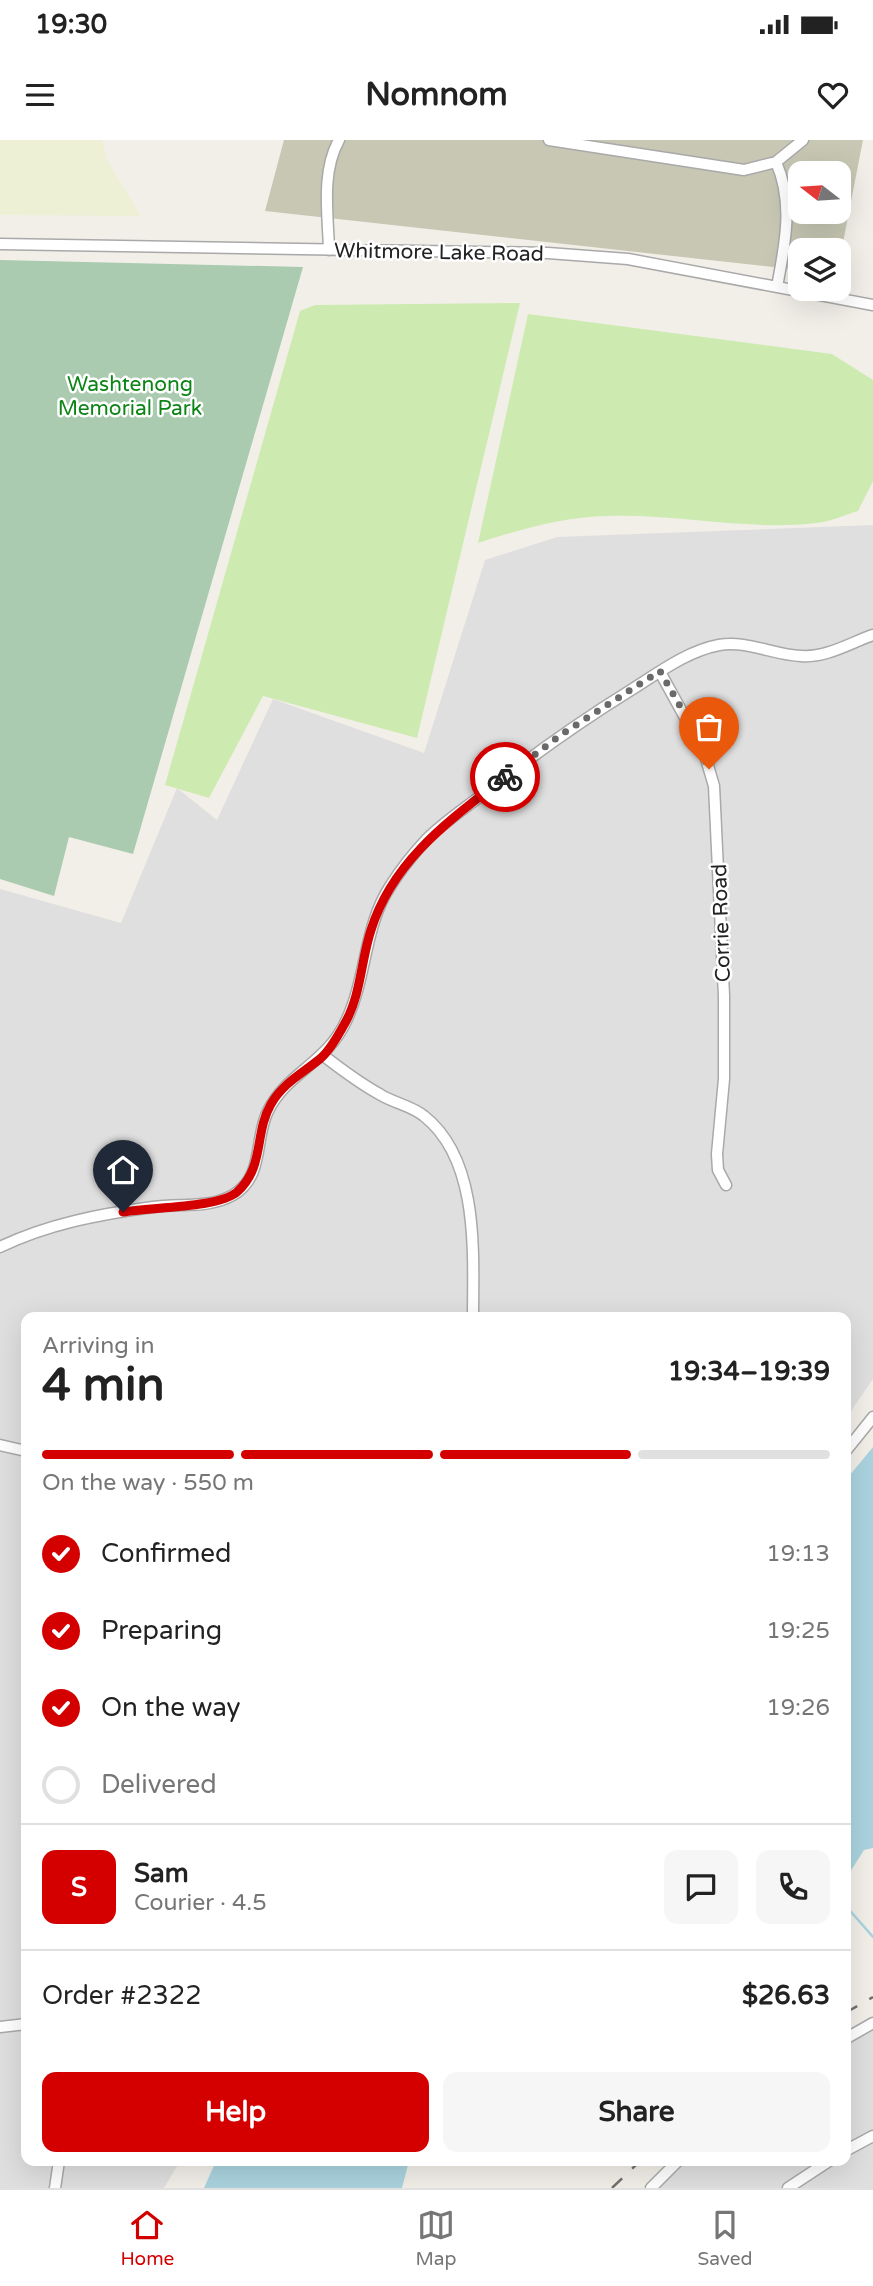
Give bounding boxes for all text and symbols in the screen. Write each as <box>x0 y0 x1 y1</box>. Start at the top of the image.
text: 19:30 <box>35 9 107 40</box>
icon: menu <box>21 76 59 114</box>
text: Nomnom <box>365 76 508 114</box>
icon: heart <box>814 76 852 114</box>
north arrow <box>788 161 850 224</box>
map controls <box>788 161 851 301</box>
street label: Whitmore Lake Road <box>334 238 544 267</box>
button: layers <box>788 238 851 301</box>
park label: Washtenong Memorial Park <box>58 372 202 421</box>
pin <box>679 697 739 769</box>
icon: bag <box>690 708 728 746</box>
courier <box>470 742 540 812</box>
icon: bike <box>486 758 524 796</box>
street label: Corrie Road <box>707 863 736 983</box>
pin <box>93 1140 153 1212</box>
icon: home <box>104 1151 142 1189</box>
text: Arriving in <box>42 1332 155 1360</box>
text: 19:34–19:39 <box>668 1356 830 1387</box>
text: 4 min <box>42 1358 165 1413</box>
text: On the way · 550 m <box>42 1469 254 1497</box>
icon: check <box>42 1535 80 1573</box>
text: Confirmed <box>101 1538 231 1569</box>
text: 19:13 <box>766 1540 830 1568</box>
icon: check <box>42 1612 80 1650</box>
text: Preparing <box>101 1615 222 1646</box>
text: 19:25 <box>766 1617 830 1645</box>
icon: check <box>42 1689 80 1727</box>
text: On the way <box>101 1692 241 1723</box>
text: 19:26 <box>766 1694 830 1722</box>
text: Delivered <box>101 1769 217 1800</box>
button: chat <box>664 1850 738 1924</box>
button: phone <box>756 1850 830 1924</box>
text: Sam <box>134 1858 189 1889</box>
text: S <box>71 1872 87 1903</box>
text: Courier · 4.5 <box>134 1889 267 1917</box>
text: Order #2322 <box>42 1980 202 2011</box>
text: $26.63 <box>742 1980 830 2011</box>
button: Help <box>42 2072 429 2152</box>
button: Share <box>443 2072 830 2152</box>
tab: Home <box>121 2206 174 2270</box>
tab: Map <box>415 2206 456 2270</box>
tab: Saved <box>698 2206 752 2270</box>

